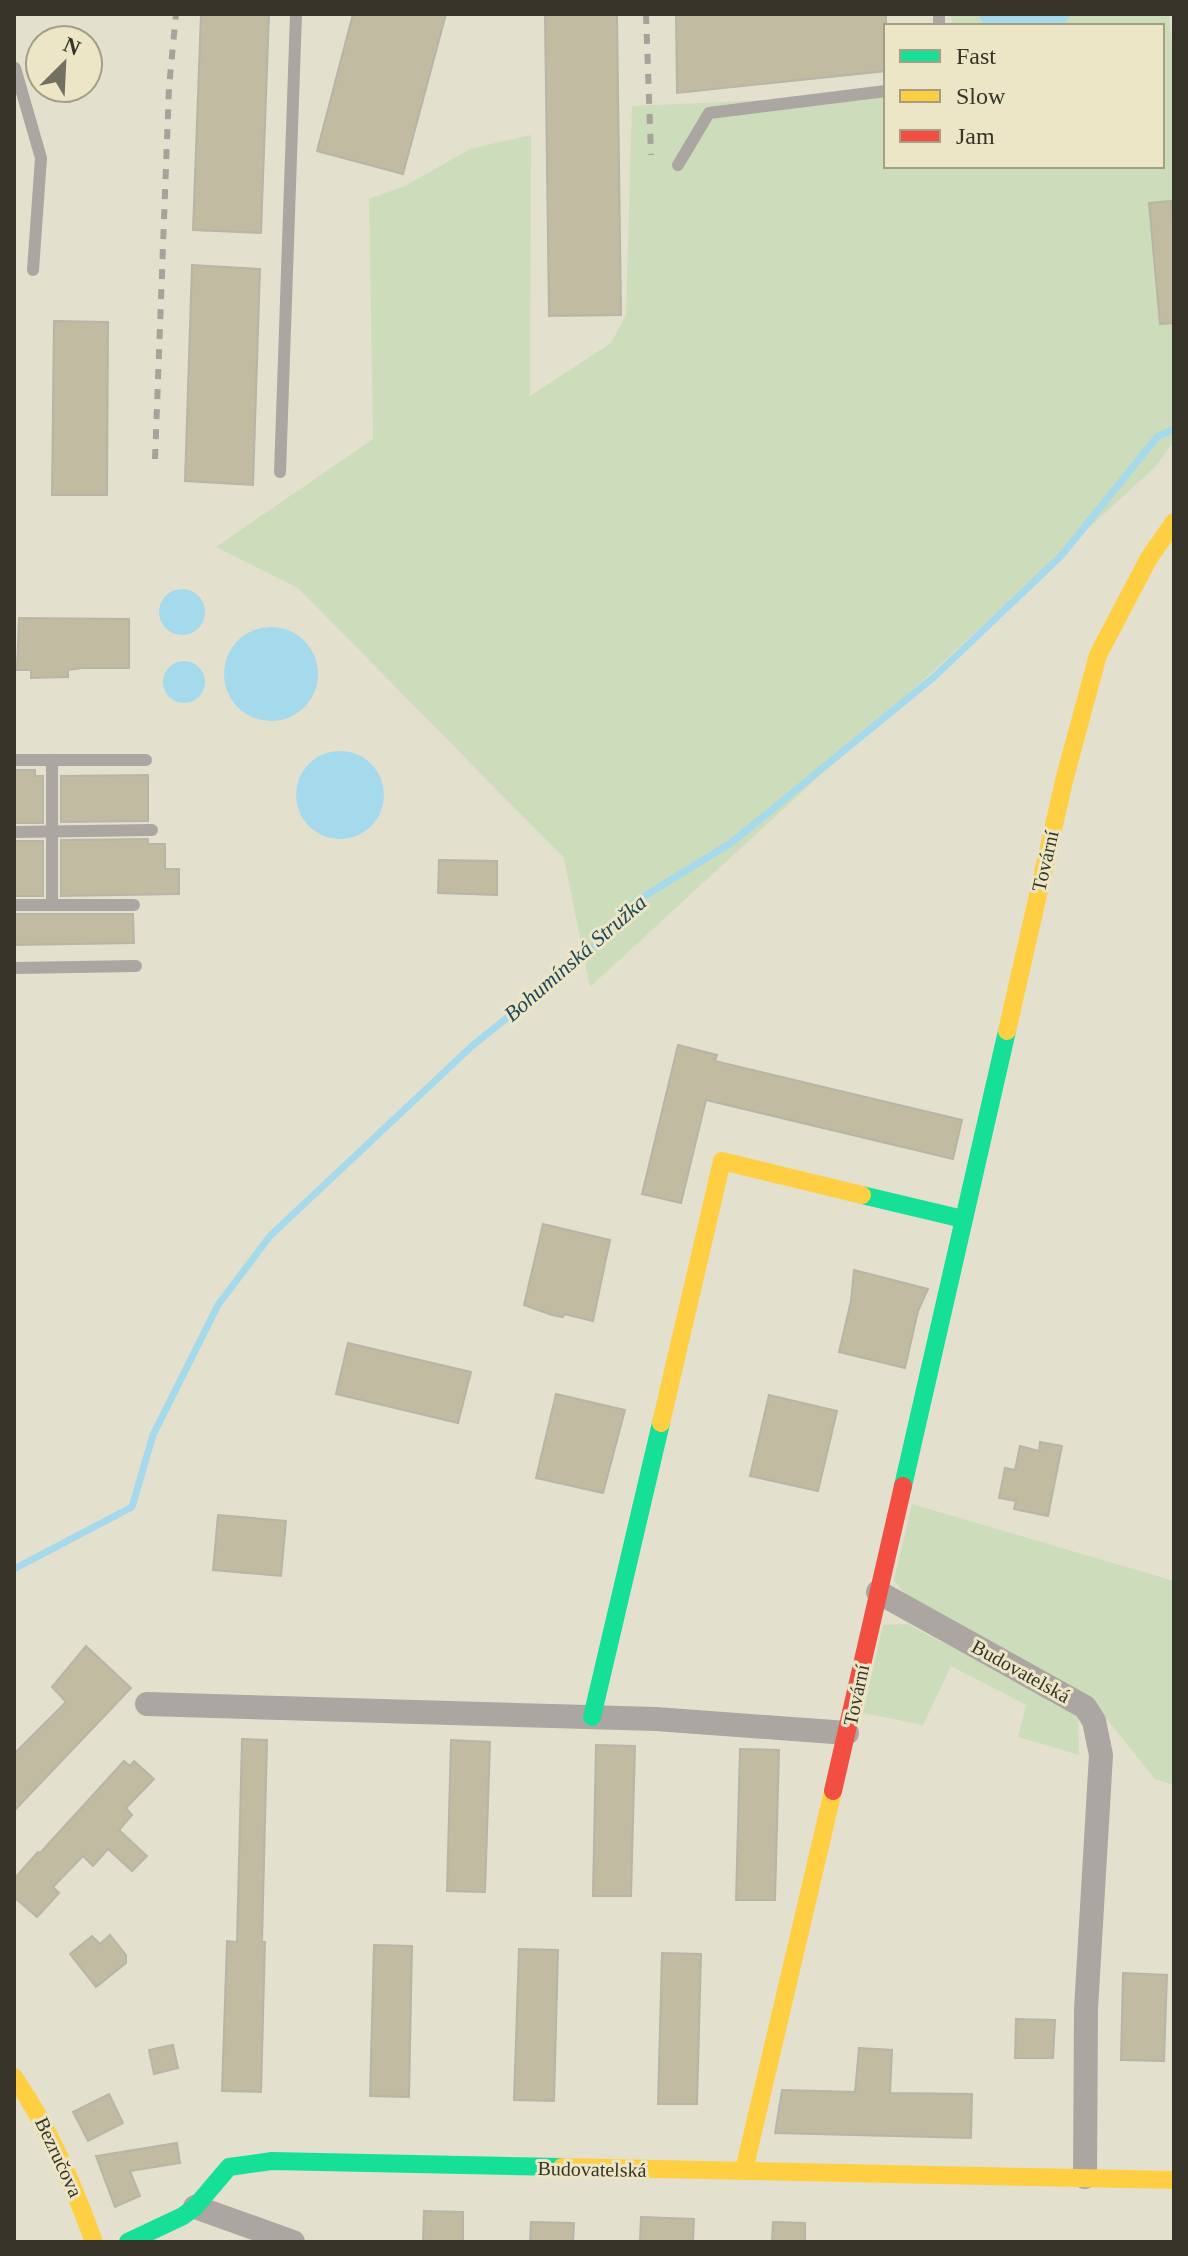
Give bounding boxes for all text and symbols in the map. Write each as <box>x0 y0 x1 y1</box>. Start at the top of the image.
north arrow <box>24 24 104 104</box>
legend <box>884 24 1164 168</box>
text: N <box>60 32 84 61</box>
text: Fast <box>956 43 996 69</box>
text: Slow <box>956 83 1006 109</box>
text: Jam <box>956 123 995 149</box>
street label: Tovární <box>1027 828 1063 894</box>
water label: Bohumínská Stružka <box>499 889 651 1027</box>
street label: Budovatelská <box>968 1635 1074 1707</box>
street label: Tovární <box>839 1662 873 1728</box>
street label: Bezručova <box>31 2114 87 2201</box>
street label: Budovatelská <box>537 2157 647 2181</box>

